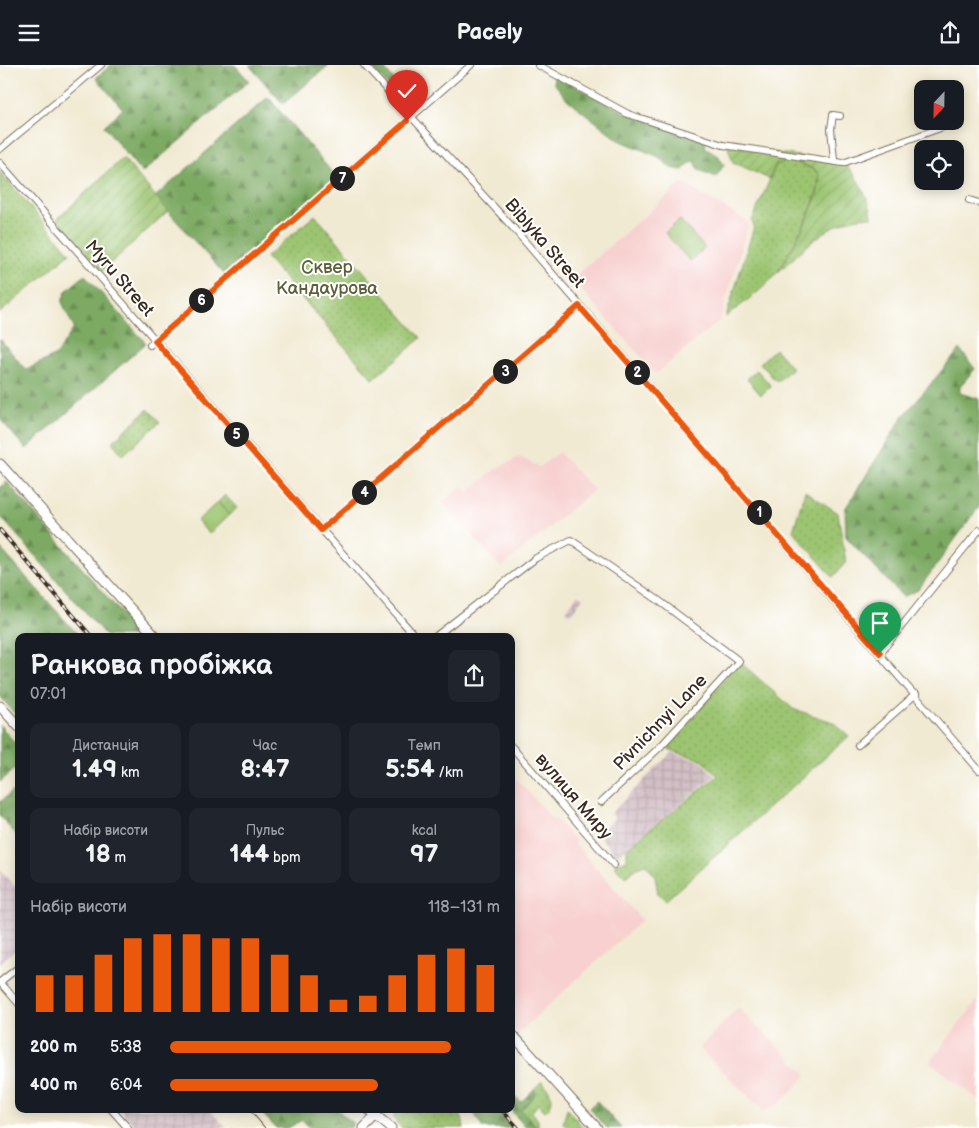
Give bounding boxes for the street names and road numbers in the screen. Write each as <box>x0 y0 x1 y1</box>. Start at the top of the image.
street label: Biblyka Street <box>500 194 589 293</box>
street label: Myru Street <box>81 236 159 321</box>
street label: Pivnichnyi Lane <box>609 670 712 775</box>
street label: вулиця Миру <box>531 749 617 844</box>

